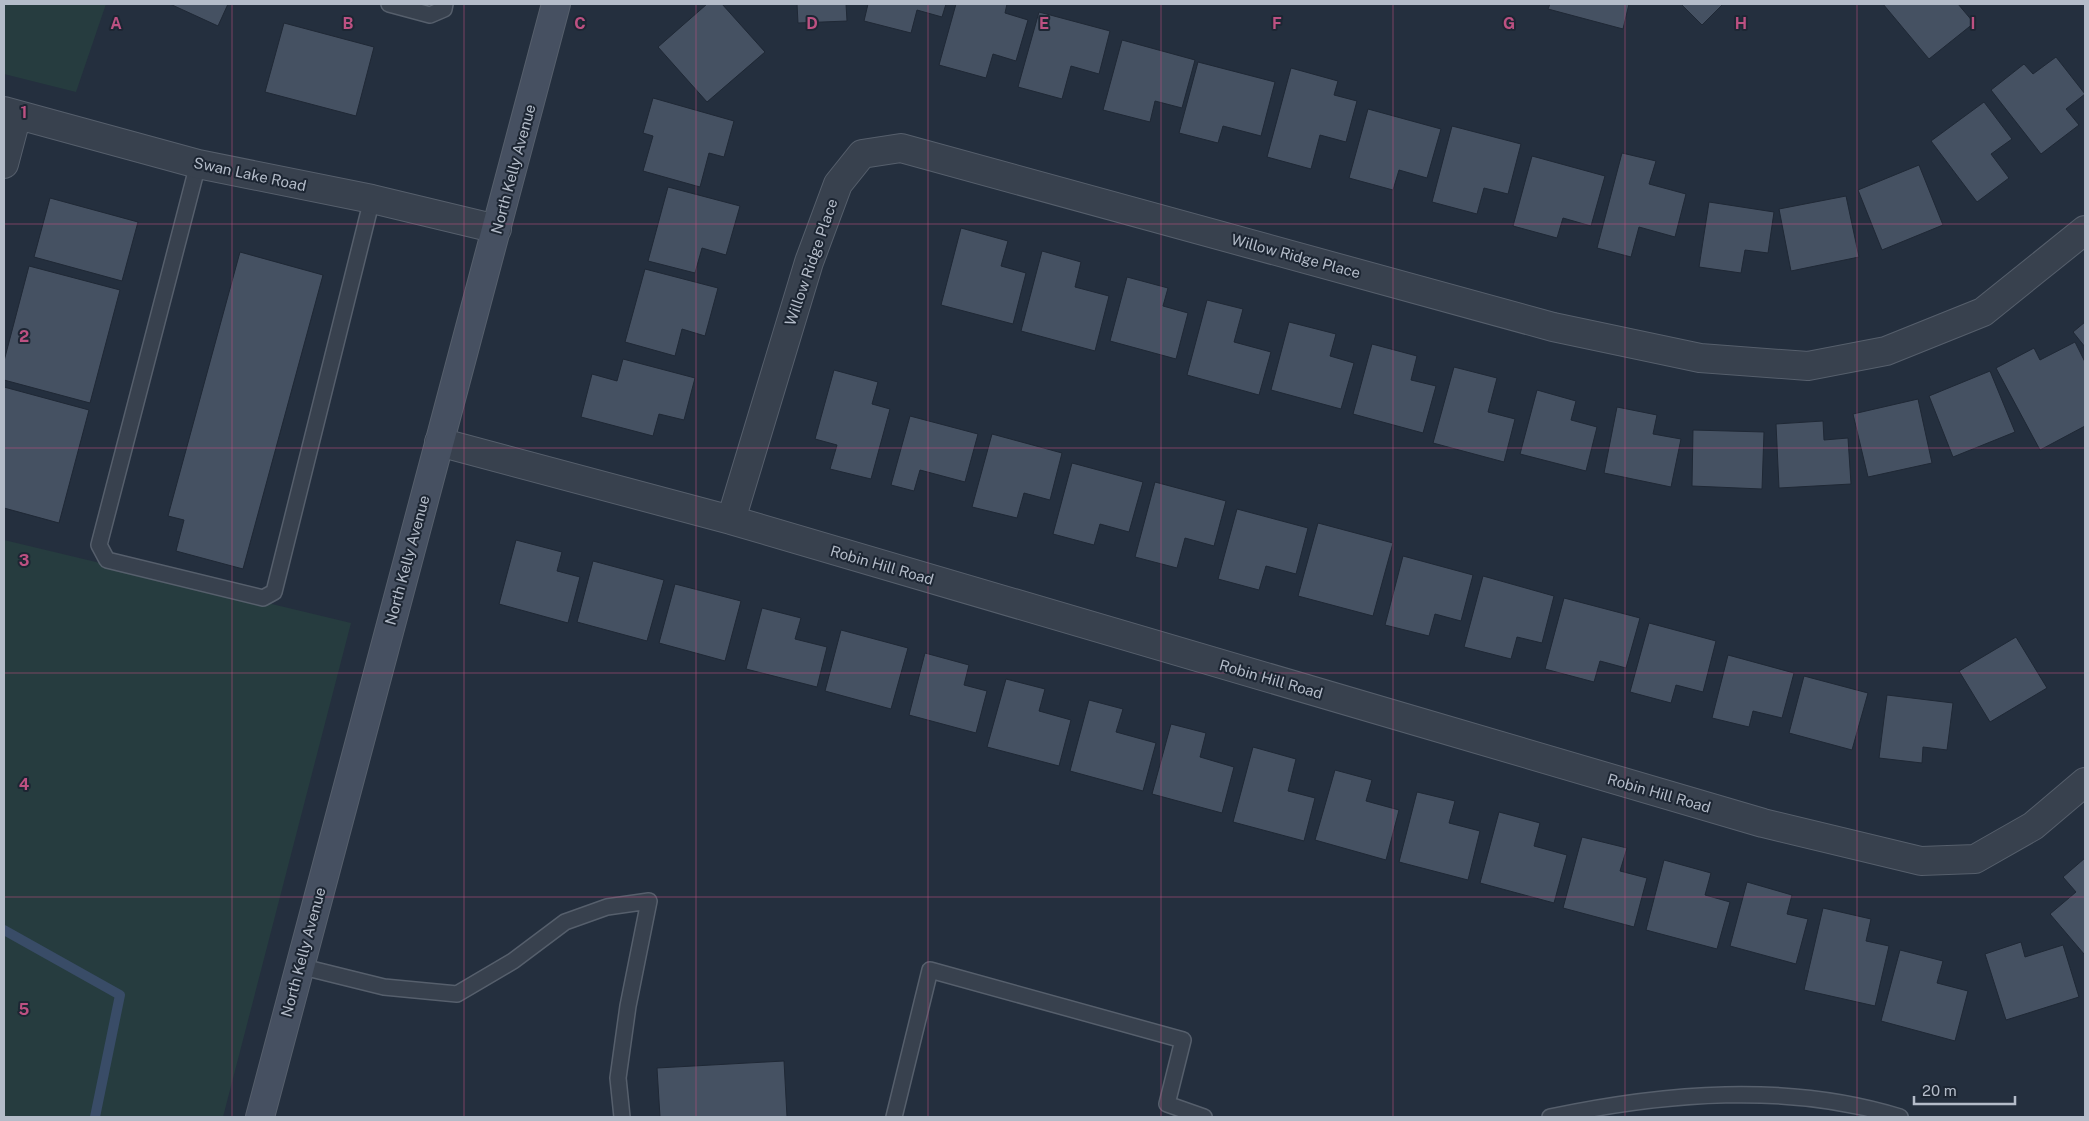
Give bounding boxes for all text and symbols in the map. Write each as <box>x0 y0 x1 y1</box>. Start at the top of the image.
text: A <box>110 14 122 33</box>
text: B <box>343 14 354 33</box>
text: C <box>574 14 586 33</box>
text: D <box>806 14 818 33</box>
text: E <box>1039 14 1049 33</box>
text: F <box>1272 14 1282 33</box>
text: G <box>1503 14 1515 33</box>
text: H <box>1735 14 1747 33</box>
text: I <box>1971 14 1975 33</box>
street label: North Kelly Avenue <box>488 102 538 236</box>
text: 1 <box>21 103 27 122</box>
street label: Swan Lake Road <box>192 154 308 194</box>
street label: Willow Ridge Place <box>781 196 841 328</box>
street label: Willow Ridge Place <box>1230 231 1362 281</box>
text: 2 <box>19 327 29 346</box>
street label: North Kelly Avenue <box>382 493 432 627</box>
street label: Robin Hill Road <box>828 542 936 588</box>
text: 3 <box>19 551 29 570</box>
street label: Robin Hill Road <box>1217 656 1325 702</box>
street label: Robin Hill Road <box>1605 770 1713 816</box>
text: 4 <box>19 775 30 794</box>
street label: North Kelly Avenue <box>278 885 328 1019</box>
text: 5 <box>19 1000 30 1019</box>
scale bar <box>1914 1074 2015 1106</box>
text: 20 m <box>1922 1082 1957 1099</box>

